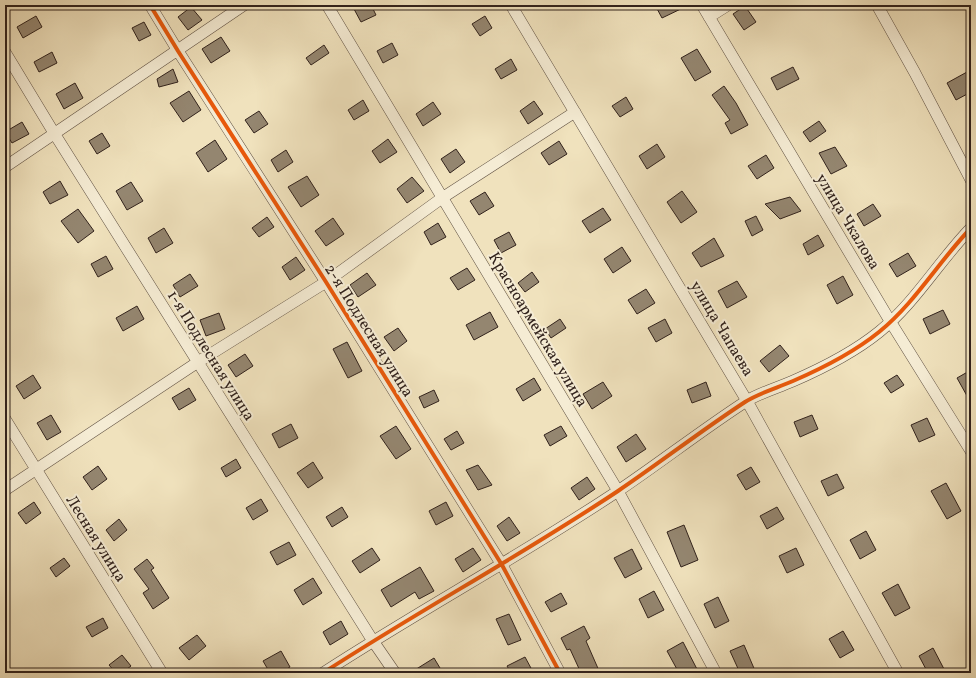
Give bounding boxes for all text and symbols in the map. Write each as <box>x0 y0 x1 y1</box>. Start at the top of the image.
street label: улица Чкалова <box>810 170 885 274</box>
street label: Красноармейская улица <box>482 248 592 412</box>
street label: 2-я Подлесная улица <box>318 260 418 402</box>
street label: улица Чапаева <box>684 277 759 381</box>
street label: 1-я Подлесная улица <box>161 287 259 426</box>
street label: Лесная улица <box>60 491 131 587</box>

